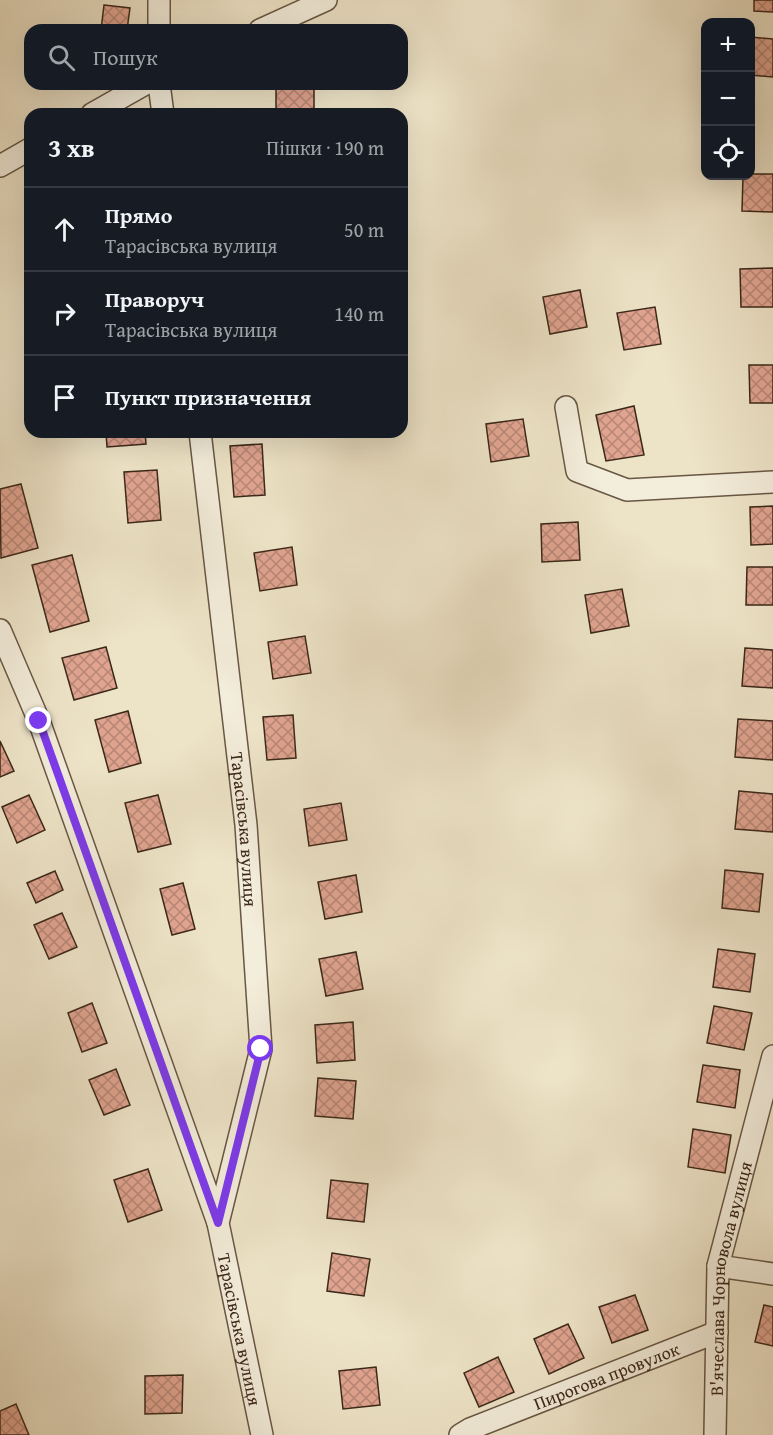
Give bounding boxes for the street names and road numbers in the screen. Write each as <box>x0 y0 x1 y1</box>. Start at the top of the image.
street label: Тарасівська вулиця <box>224 751 265 908</box>
street label: В'ячеслава Чорновола вулиця <box>702 1158 758 1396</box>
street label: Тарасівська вулиця <box>211 1251 269 1408</box>
street label: Пирогова провулок <box>529 1334 684 1416</box>

